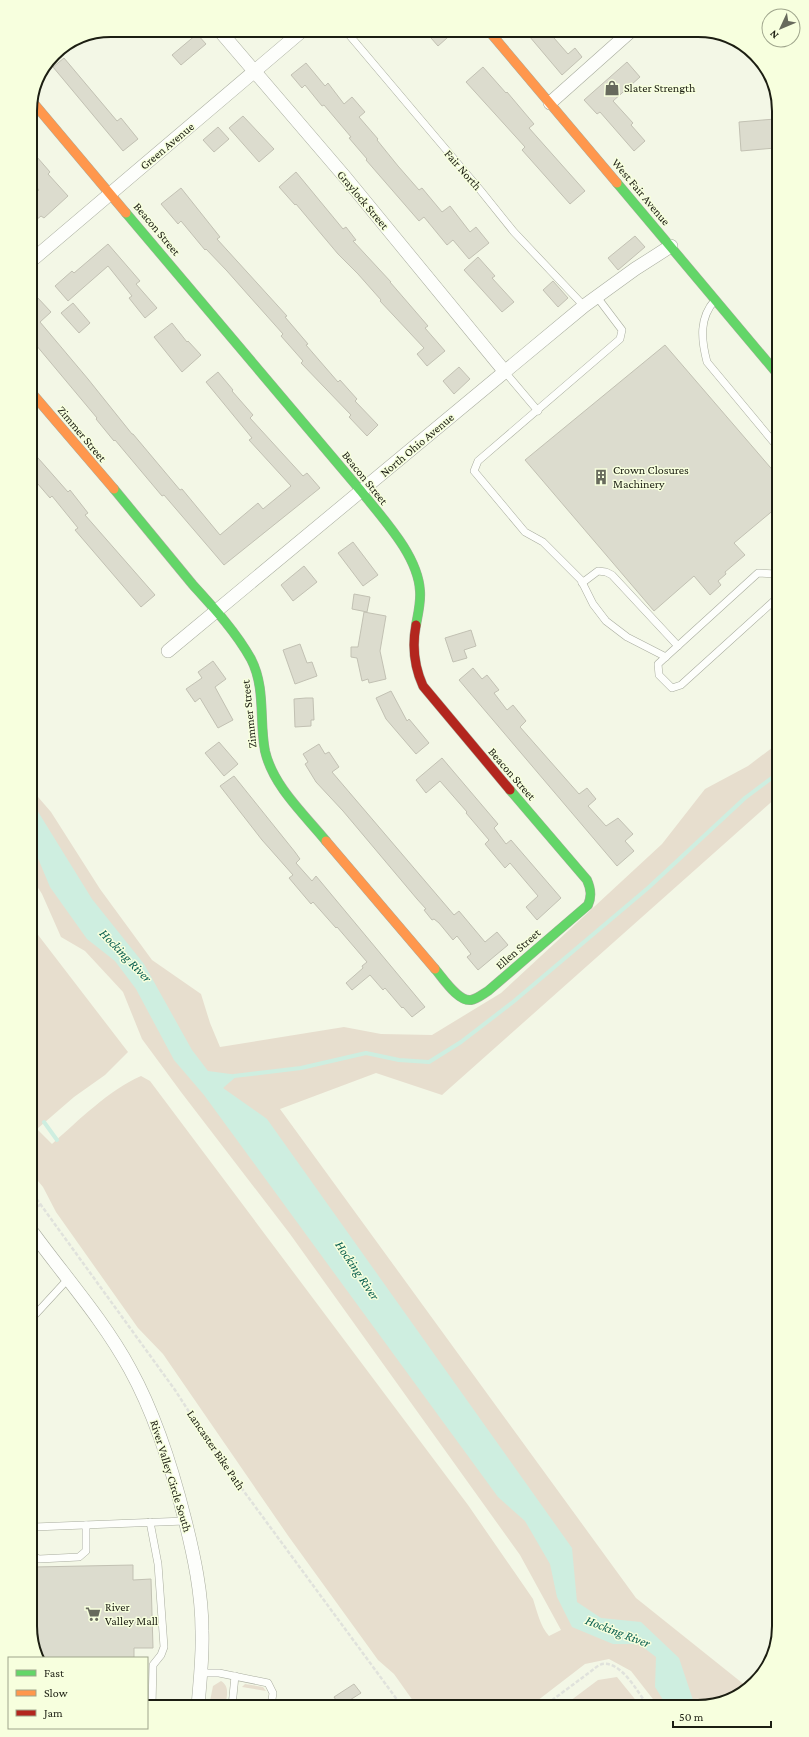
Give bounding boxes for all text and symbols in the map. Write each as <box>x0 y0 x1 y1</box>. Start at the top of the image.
north arrow <box>761 8 801 48</box>
text: N <box>767 28 781 42</box>
shop icon: Slater Strength <box>603 79 621 97</box>
place label: Slater Strength <box>624 81 696 95</box>
street label: Green Avenue <box>137 119 197 173</box>
street label: Fair North <box>442 147 485 194</box>
street label: West Fair Avenue <box>609 156 673 228</box>
street label: Graylock Street <box>334 168 392 233</box>
street label: Beacon Street <box>131 200 184 259</box>
street label: Zimmer Street <box>55 403 110 466</box>
street label: North Ohio Avenue <box>377 410 457 480</box>
street label: Beacon Street <box>339 448 392 508</box>
place label: Crown Closures Machinery <box>613 463 689 491</box>
building icon: Crown Closures Machinery <box>592 468 610 486</box>
street label: Zimmer Street <box>238 678 260 749</box>
street label: Beacon Street <box>485 745 539 804</box>
street label: Ellen Street <box>493 925 544 972</box>
water label: Hocking River <box>97 926 155 985</box>
water label: Hocking River <box>332 1238 383 1303</box>
street label: Lancaster Bike Path <box>184 1407 248 1493</box>
street label: River Valley Circle South <box>147 1418 195 1534</box>
place label: River Valley Mall <box>105 1600 158 1628</box>
supermarket icon: River Valley Mall <box>84 1605 102 1623</box>
water label: Hocking River <box>583 1612 653 1651</box>
legend <box>8 1657 148 1729</box>
text: Fast <box>44 1666 65 1680</box>
text: Slow <box>44 1686 68 1700</box>
scale bar <box>673 1703 771 1729</box>
text: Jam <box>43 1706 63 1720</box>
text: 50 m <box>679 1710 704 1724</box>

